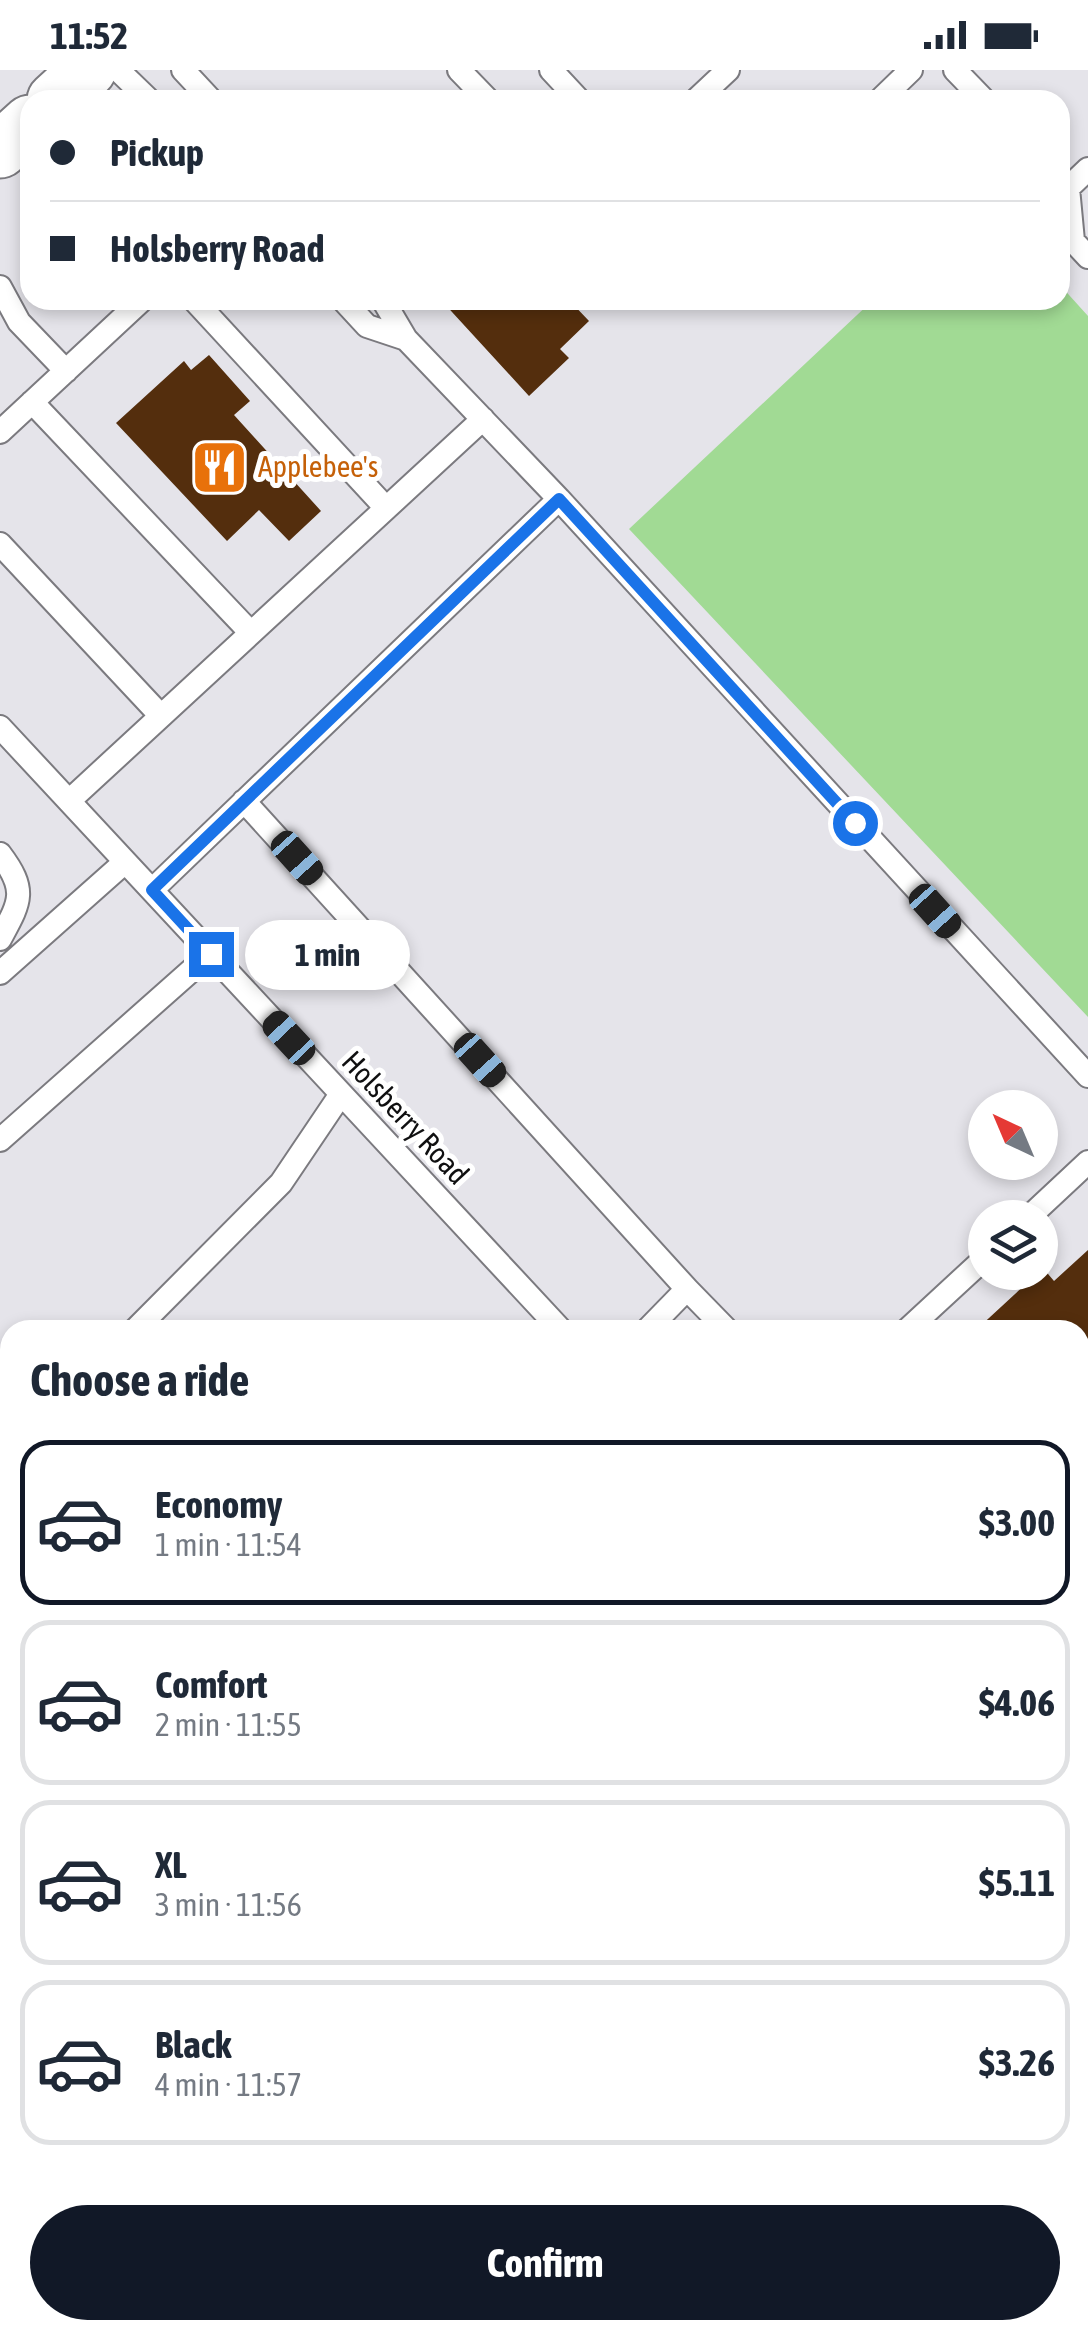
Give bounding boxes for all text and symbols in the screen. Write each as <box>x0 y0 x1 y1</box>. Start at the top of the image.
text: 11:52 <box>50 14 128 57</box>
text: Pickup <box>110 131 204 174</box>
text: Holsberry Road <box>110 227 325 270</box>
restaurant icon: Applebee's <box>189 437 249 497</box>
place label: Applebee's <box>258 449 378 483</box>
route start <box>833 801 878 846</box>
car <box>266 826 328 890</box>
car <box>904 879 966 943</box>
callout: 1 min <box>246 919 411 989</box>
route end <box>189 932 234 977</box>
text: 1 min <box>295 936 360 973</box>
car <box>258 1006 320 1070</box>
car <box>449 1028 511 1092</box>
street label: Holsberry Road <box>336 1044 476 1191</box>
north arrow <box>968 1090 1058 1180</box>
map controls <box>968 1090 1058 1290</box>
button: layers <box>968 1200 1058 1290</box>
text: Choose a ride <box>30 1354 249 1406</box>
icon: car <box>35 1478 125 1568</box>
text: Economy <box>155 1483 282 1526</box>
text: $3.00 <box>979 1501 1055 1544</box>
text: 1 min · 11:54 <box>155 1526 302 1563</box>
icon: car <box>35 1658 125 1748</box>
text: Comfort <box>155 1663 267 1706</box>
text: $4.06 <box>979 1681 1055 1724</box>
text: 2 min · 11:55 <box>155 1706 302 1743</box>
icon: car <box>35 1838 125 1928</box>
text: XL <box>155 1843 187 1886</box>
text: $5.11 <box>979 1861 1055 1904</box>
text: 3 min · 11:56 <box>155 1886 302 1923</box>
icon: car <box>35 2018 125 2108</box>
text: Black <box>155 2023 232 2066</box>
text: $3.26 <box>979 2041 1055 2084</box>
text: 4 min · 11:57 <box>155 2066 302 2103</box>
button: Confirm <box>30 2205 1060 2320</box>

